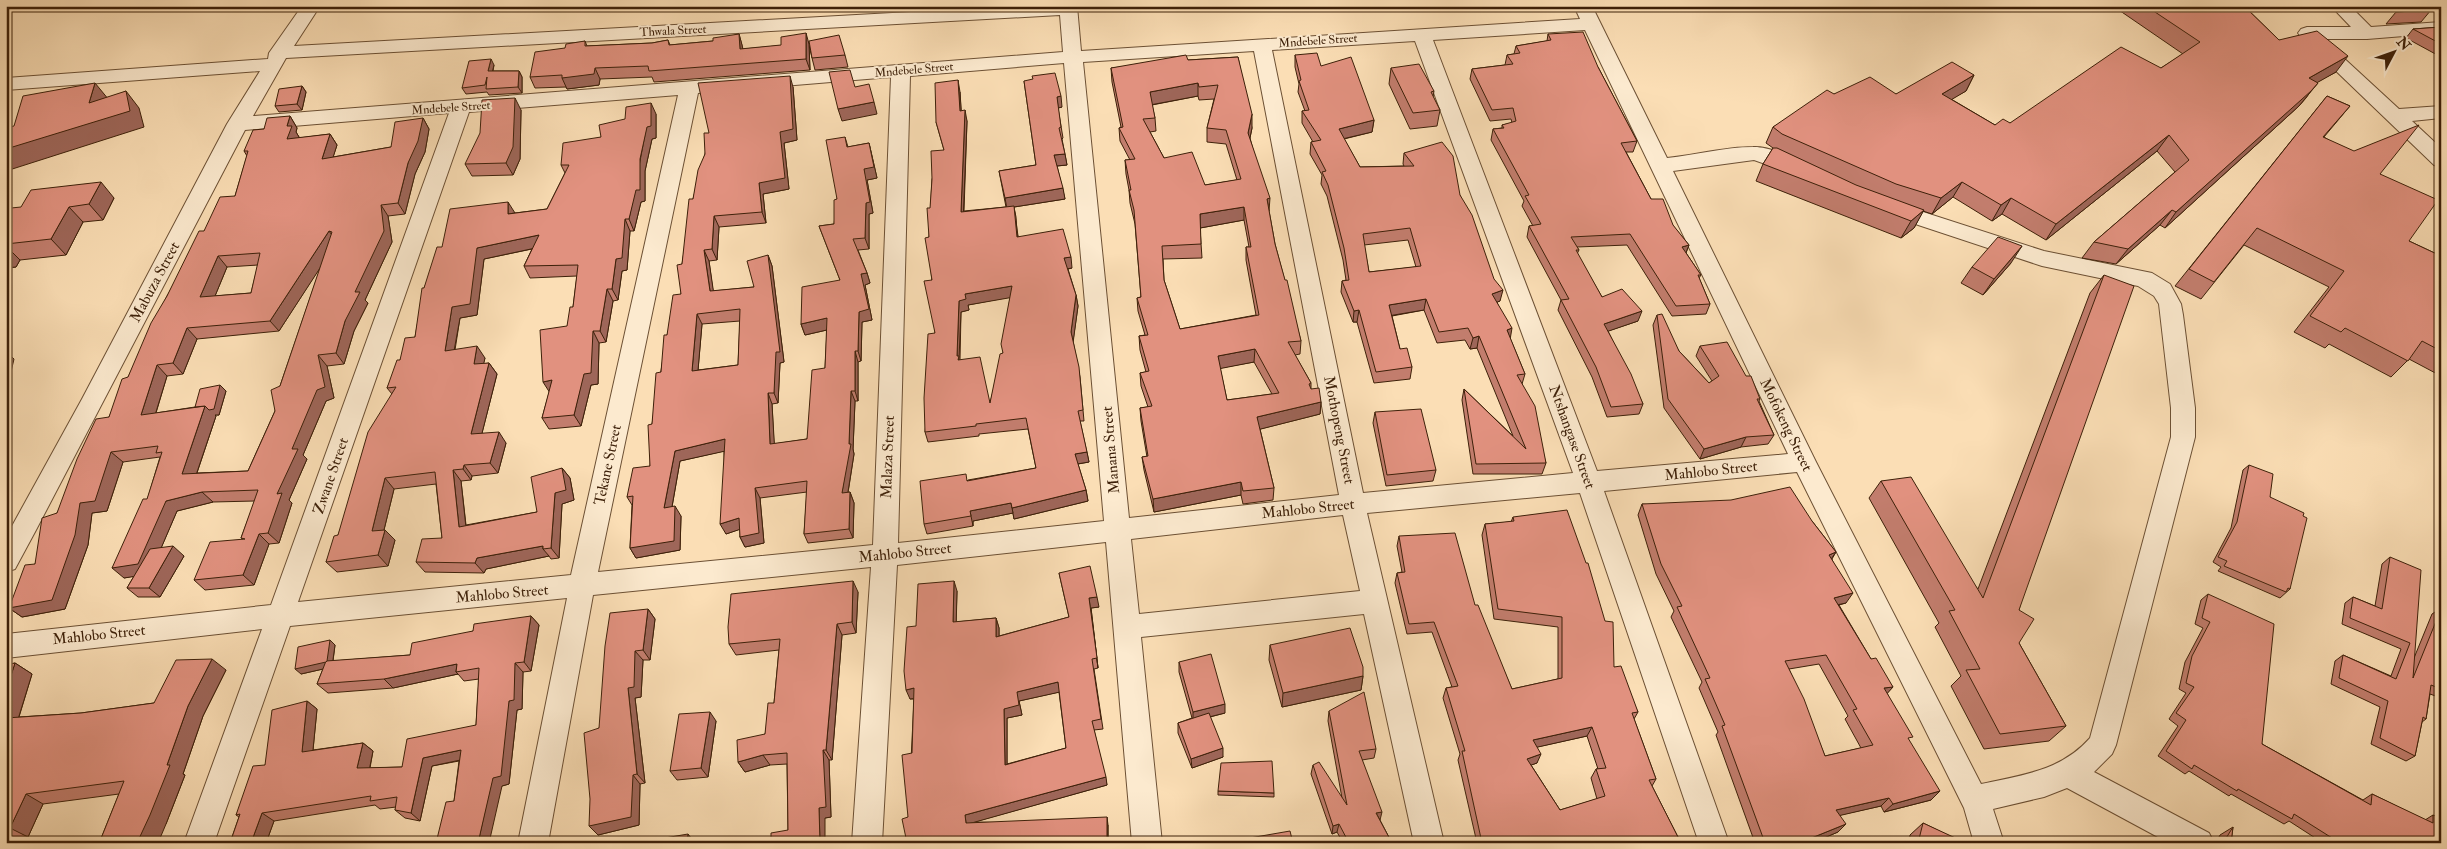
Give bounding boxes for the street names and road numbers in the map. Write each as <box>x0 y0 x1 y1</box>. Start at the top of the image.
street label: Thwala Street <box>639 22 707 40</box>
street label: Mndebele Street <box>1278 31 1358 51</box>
street label: Mndebele Street <box>874 59 954 81</box>
street label: Mndebele Street <box>411 98 491 118</box>
street label: Mabuza Street <box>126 238 184 325</box>
street label: Mothopeng Street <box>1318 374 1359 486</box>
street label: Mofokeng Street <box>1755 375 1817 475</box>
street label: Ntshangase Street <box>1544 382 1600 492</box>
street label: Manana Street <box>1098 405 1124 495</box>
street label: Malaza Street <box>877 415 899 499</box>
street label: Tekane Street <box>590 423 626 507</box>
street label: Zwane Street <box>309 435 353 517</box>
street label: Mahlobo Street <box>1664 457 1759 485</box>
street label: Mahlobo Street <box>1261 495 1356 523</box>
street label: Mahlobo Street <box>858 539 953 567</box>
street label: Mahlobo Street <box>455 580 549 608</box>
street label: Mahlobo Street <box>52 621 147 649</box>

